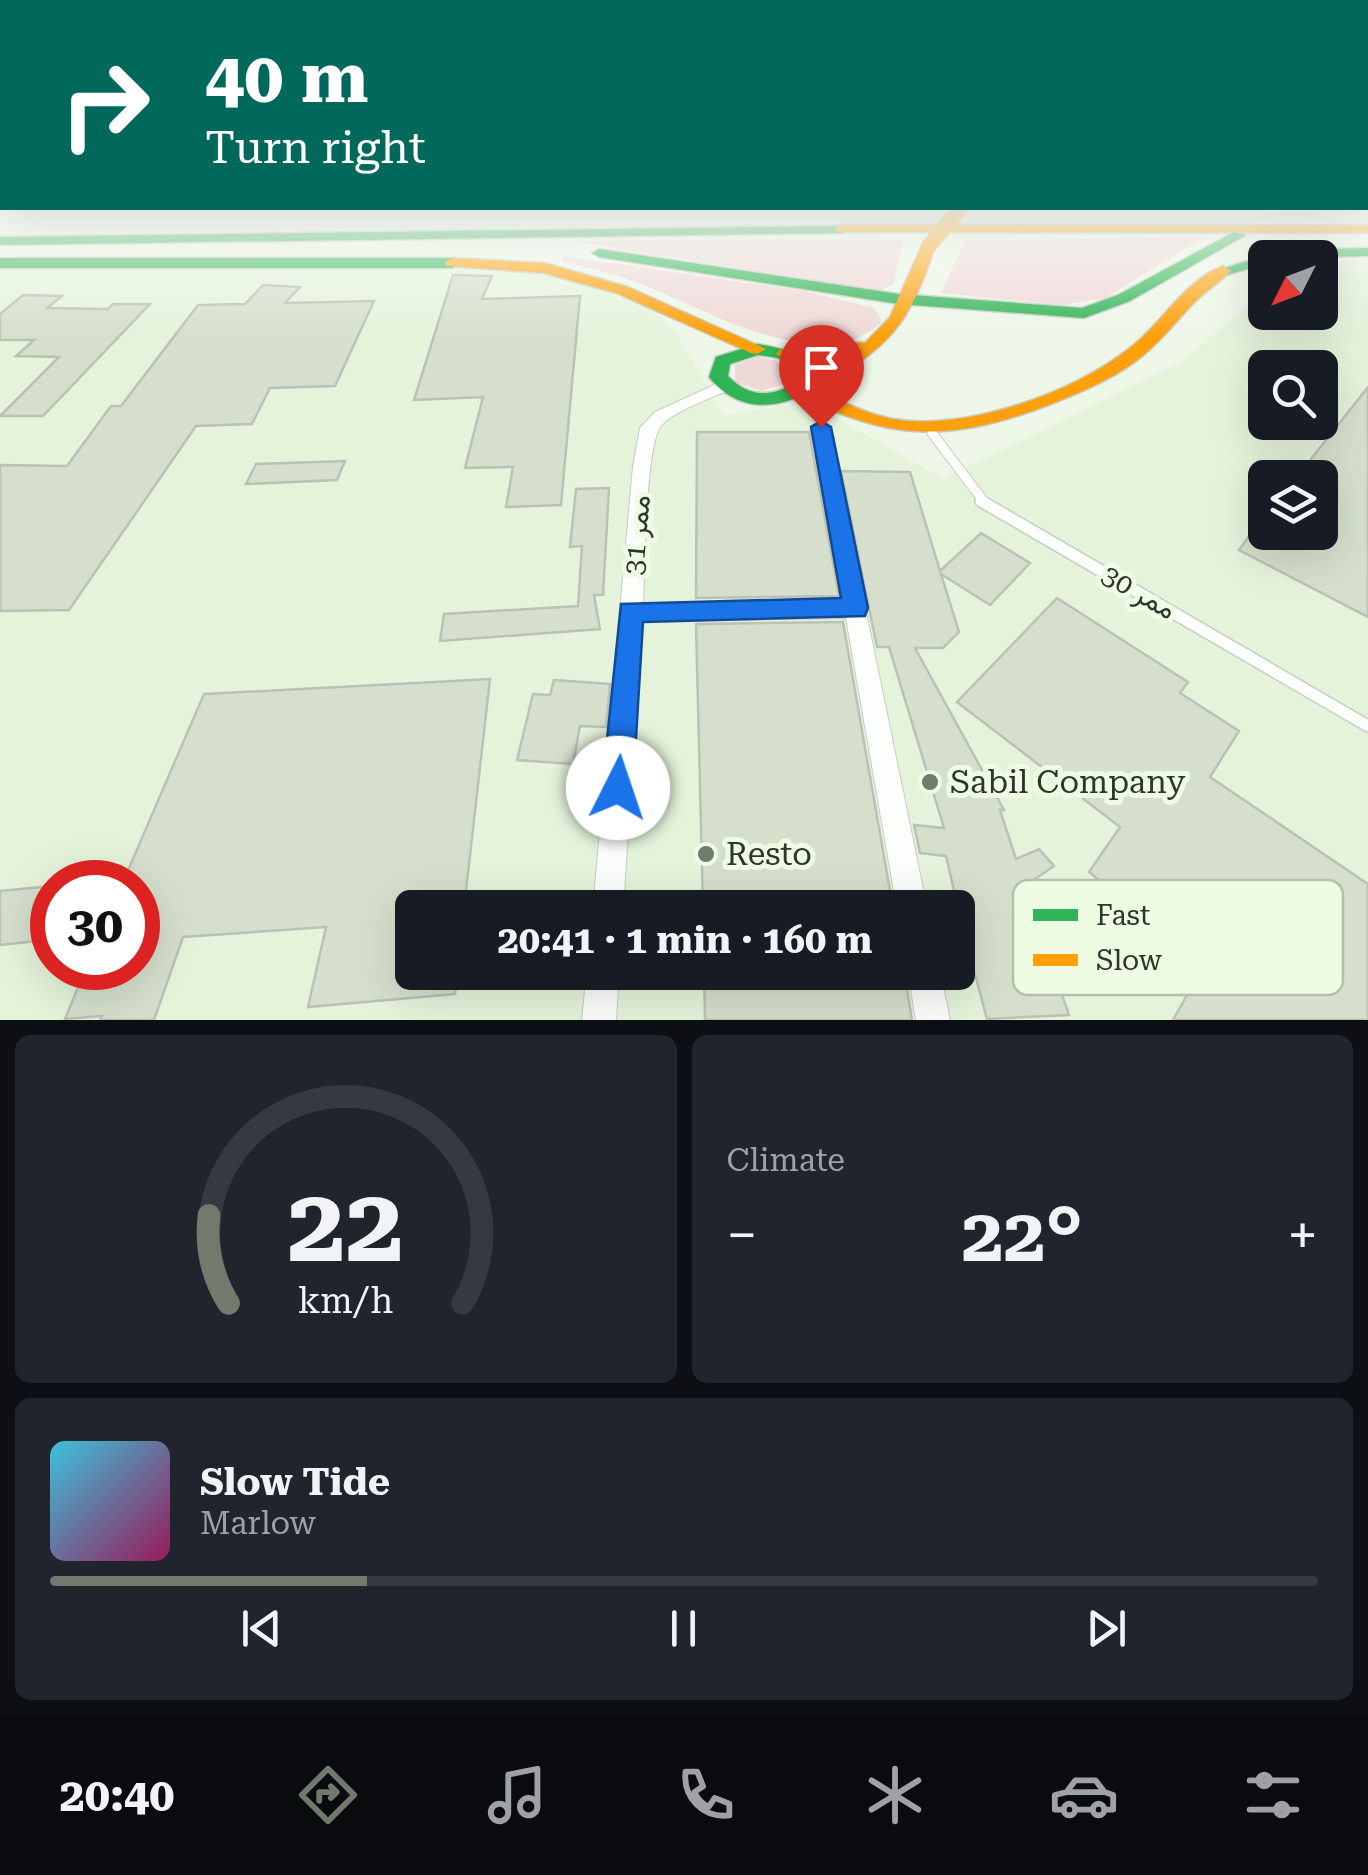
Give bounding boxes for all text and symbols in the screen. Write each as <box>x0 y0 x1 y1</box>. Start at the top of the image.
text: 40 m <box>205 37 369 119</box>
icon: right <box>40 40 170 170</box>
text: Turn right <box>205 121 426 174</box>
north arrow <box>1248 240 1338 330</box>
map controls <box>1248 240 1338 550</box>
pin <box>779 325 864 428</box>
icon: arrive <box>794 340 849 395</box>
button: search <box>1248 350 1338 440</box>
button: layers <box>1248 460 1338 550</box>
street label: ممر 31 <box>617 494 658 577</box>
street label: ممر 30 <box>1095 558 1182 627</box>
position arrow <box>566 736 670 840</box>
place label: Sabil Company <box>950 763 1185 801</box>
marker: Sabil Company <box>919 771 941 793</box>
place label: Resto <box>726 835 812 873</box>
marker: Resto <box>695 843 717 865</box>
speed limit sign: 30 <box>30 860 160 990</box>
legend <box>1013 880 1343 995</box>
text: Fast <box>1096 899 1150 932</box>
text: 20:41 · 1 min · 160 m <box>498 918 872 962</box>
text: Slow <box>1096 944 1163 977</box>
text: Climate <box>727 1141 845 1179</box>
text: 22 <box>288 1165 404 1286</box>
text: 22° <box>962 1191 1083 1279</box>
text: − <box>727 1203 757 1267</box>
text: + <box>1287 1203 1318 1267</box>
text: km/h <box>298 1280 394 1322</box>
text: Slow Tide <box>200 1460 390 1504</box>
text: Marlow <box>200 1504 316 1542</box>
icon: previous <box>234 1601 289 1656</box>
icon: pause <box>656 1601 711 1656</box>
icon: next <box>1079 1601 1134 1656</box>
icon: directions <box>293 1760 363 1830</box>
icon: music <box>482 1760 552 1830</box>
icon: phone <box>671 1760 741 1830</box>
icon: climate <box>860 1760 930 1830</box>
icon: car <box>1049 1760 1119 1830</box>
icon: filters <box>1238 1760 1308 1830</box>
text: 20:40 <box>60 1769 174 1822</box>

